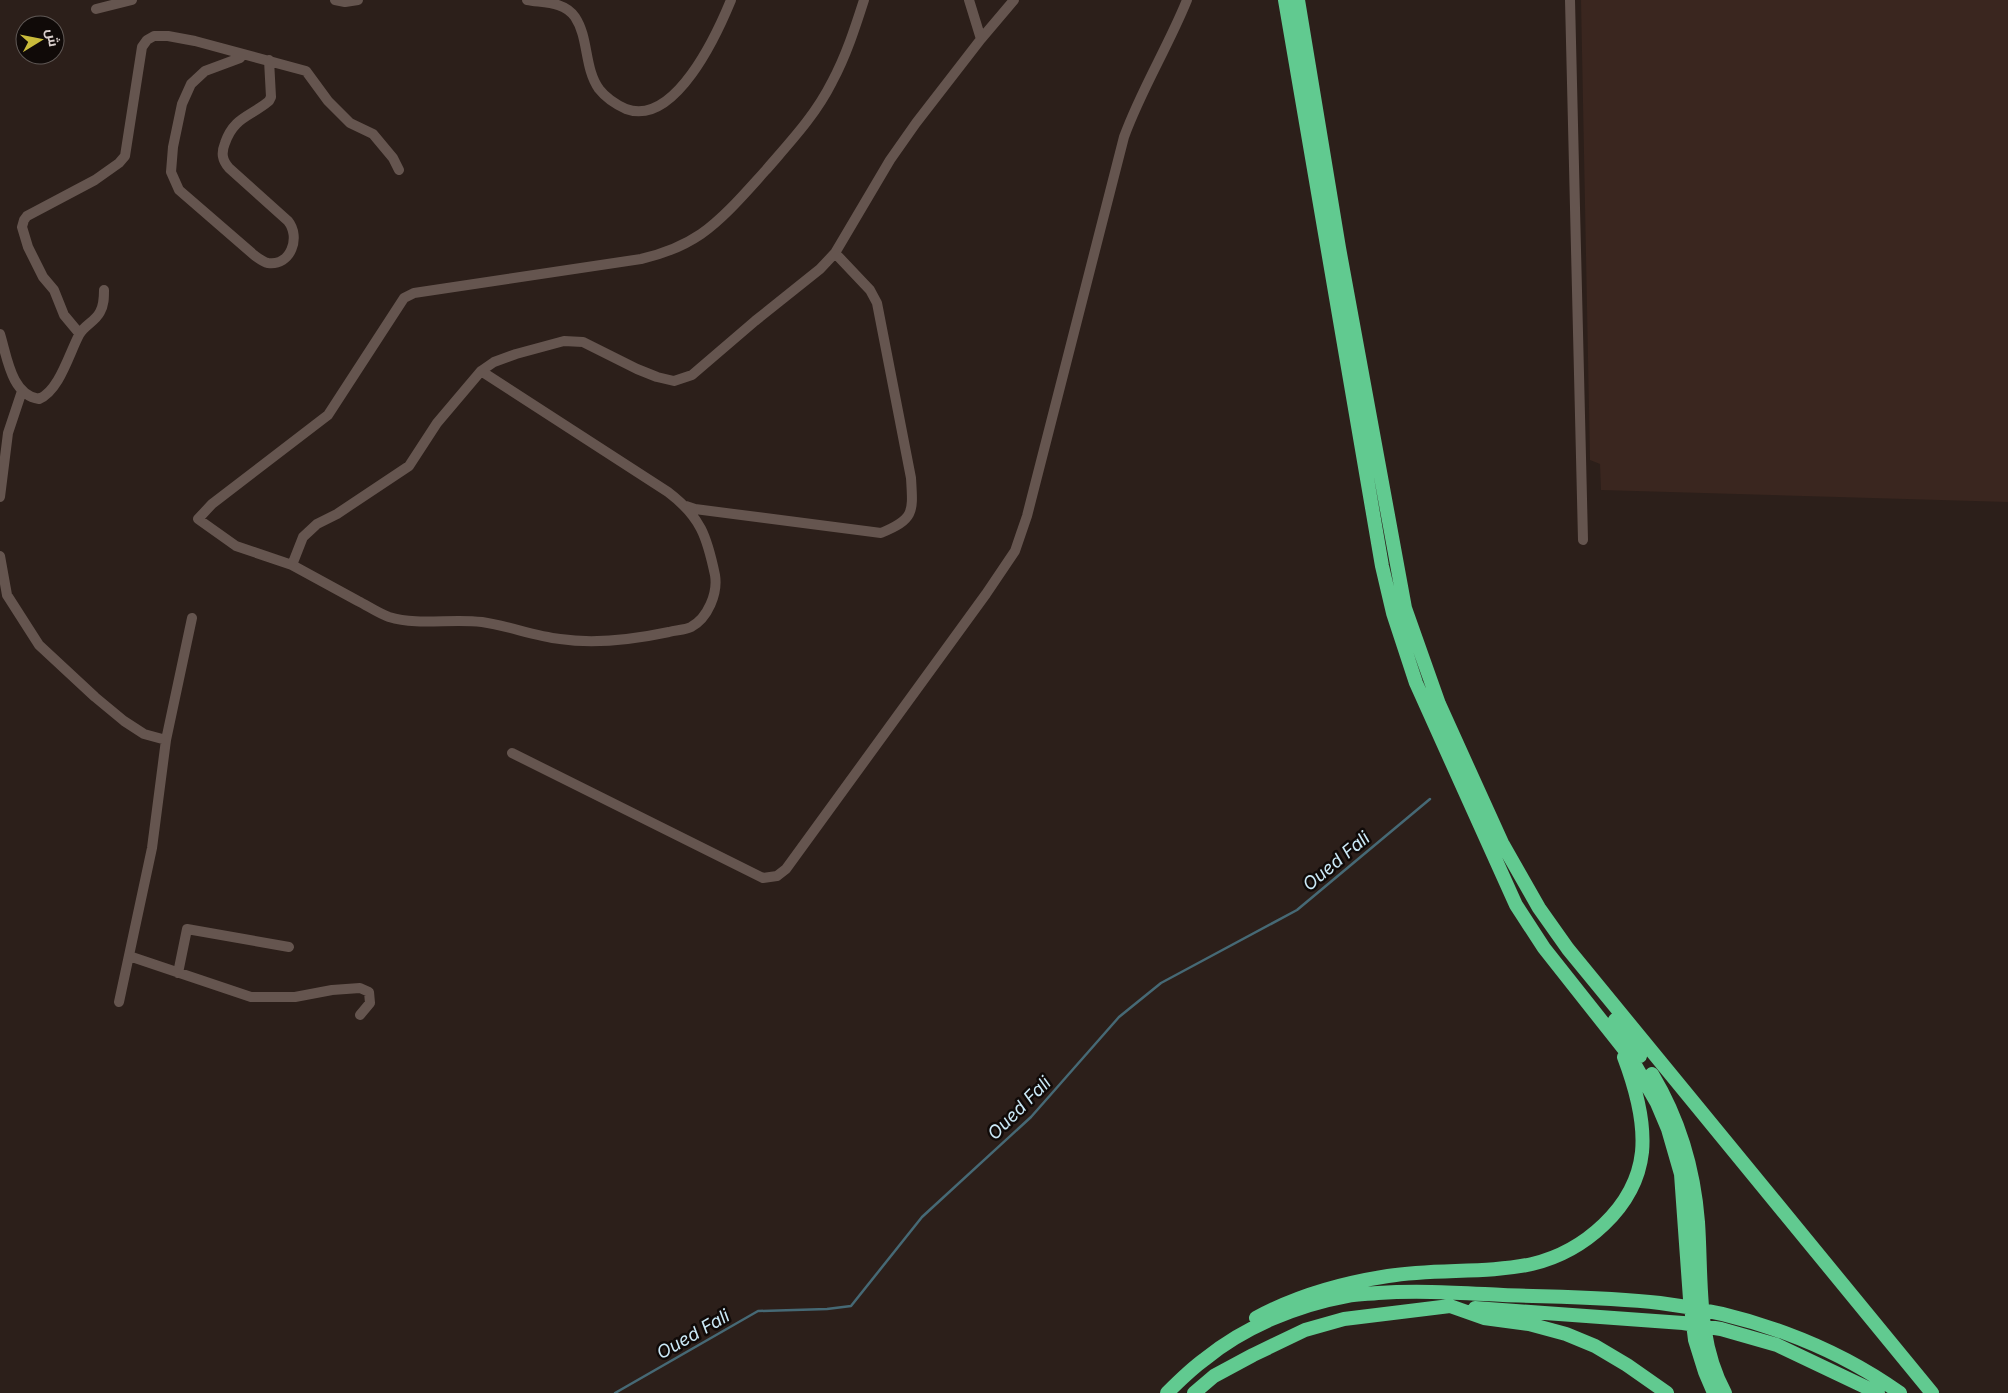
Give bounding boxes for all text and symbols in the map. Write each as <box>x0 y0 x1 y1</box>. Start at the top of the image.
north arrow <box>15 15 65 65</box>
text: ش <box>42 27 63 48</box>
water label: Oued Fali <box>1298 827 1374 895</box>
water label: Oued Fali <box>983 1072 1055 1144</box>
water label: Oued Fali <box>653 1304 734 1363</box>

